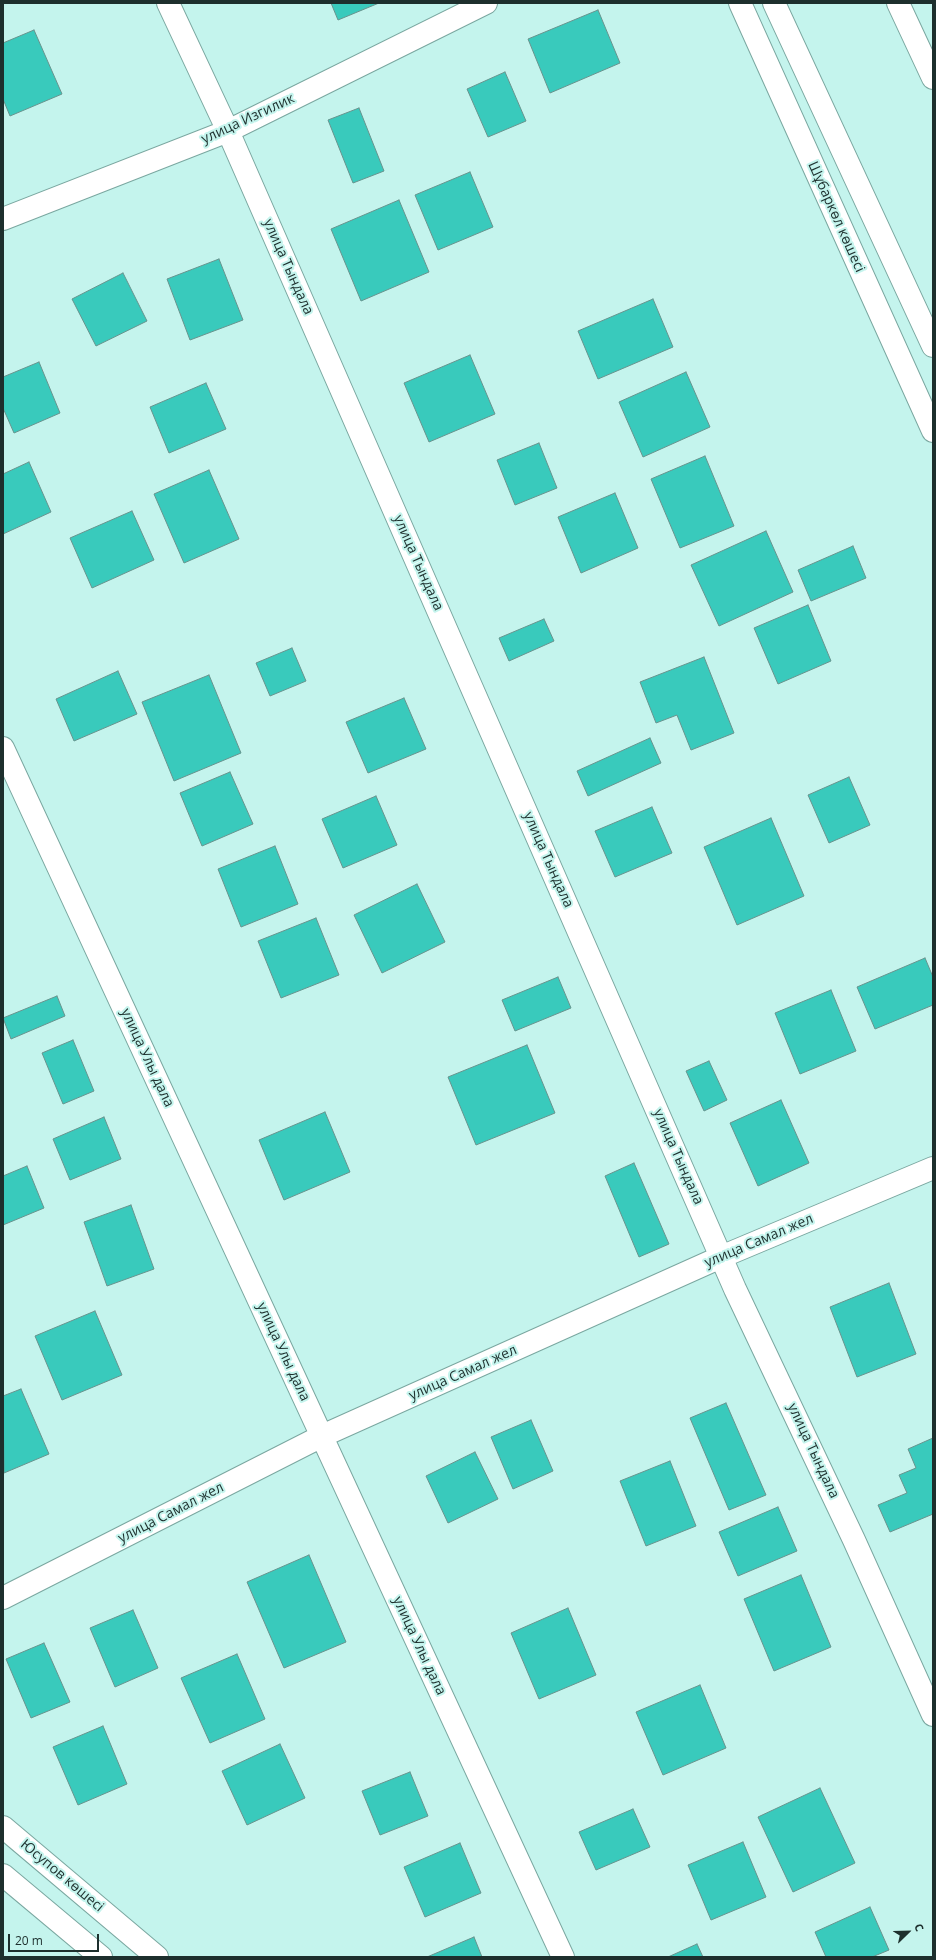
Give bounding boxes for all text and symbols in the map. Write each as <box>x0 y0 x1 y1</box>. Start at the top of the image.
street label: улица Изгилик <box>199 90 297 148</box>
street label: Шұбаркөл көшесі <box>804 159 868 275</box>
street label: улица Тындала <box>259 217 317 317</box>
street label: улица Тындала <box>389 513 447 613</box>
street label: улица Тындала <box>519 810 577 910</box>
street label: улица Улы дала <box>117 1006 177 1110</box>
street label: улица Тындала <box>649 1107 707 1207</box>
street label: улица Самал жел <box>702 1210 816 1272</box>
street label: улица Улы дала <box>253 1300 313 1404</box>
street label: улица Самал жел <box>406 1342 520 1404</box>
street label: улица Тындала <box>784 1401 842 1501</box>
street label: улица Самал жел <box>115 1479 227 1547</box>
street label: улица Улы дала <box>389 1594 449 1698</box>
street label: Юсупов көшесі <box>17 1836 107 1916</box>
north arrow <box>888 1912 928 1952</box>
text: С <box>911 1921 928 1933</box>
scale bar <box>10 1926 101 1952</box>
text: 20 m <box>15 1932 43 1949</box>

